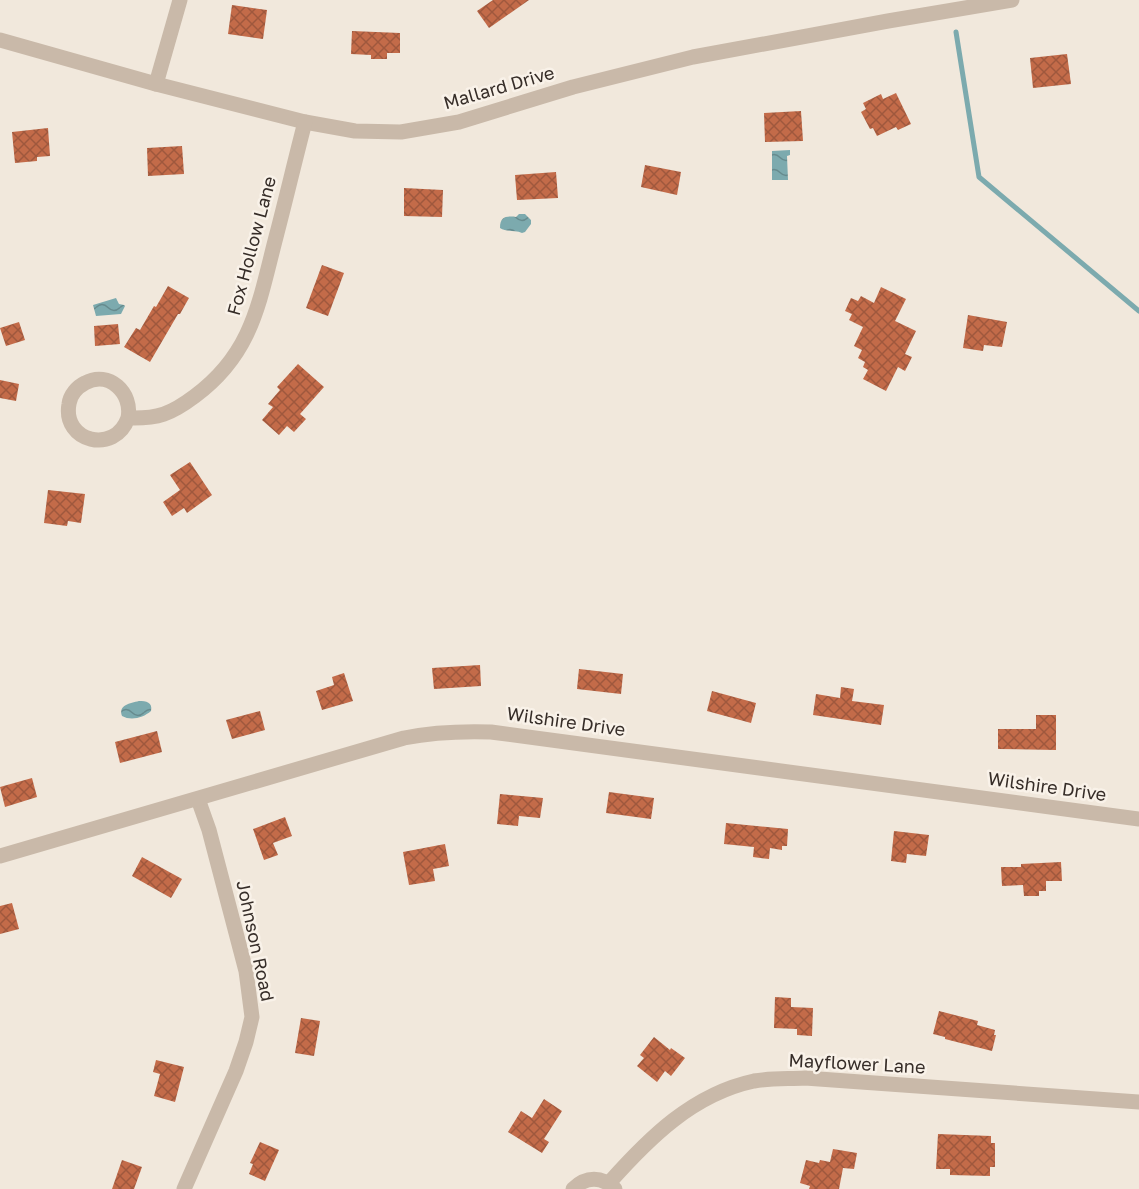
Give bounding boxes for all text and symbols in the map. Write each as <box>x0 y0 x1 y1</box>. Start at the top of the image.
street label: Mallard Drive <box>441 61 557 113</box>
street label: Fox Hollow Lane <box>222 174 280 318</box>
street label: Wilshire Drive <box>505 702 627 740</box>
street label: Wilshire Drive <box>986 767 1108 805</box>
street label: Johnson Road <box>232 878 280 1003</box>
street label: Mayflower Lane <box>788 1048 926 1078</box>

